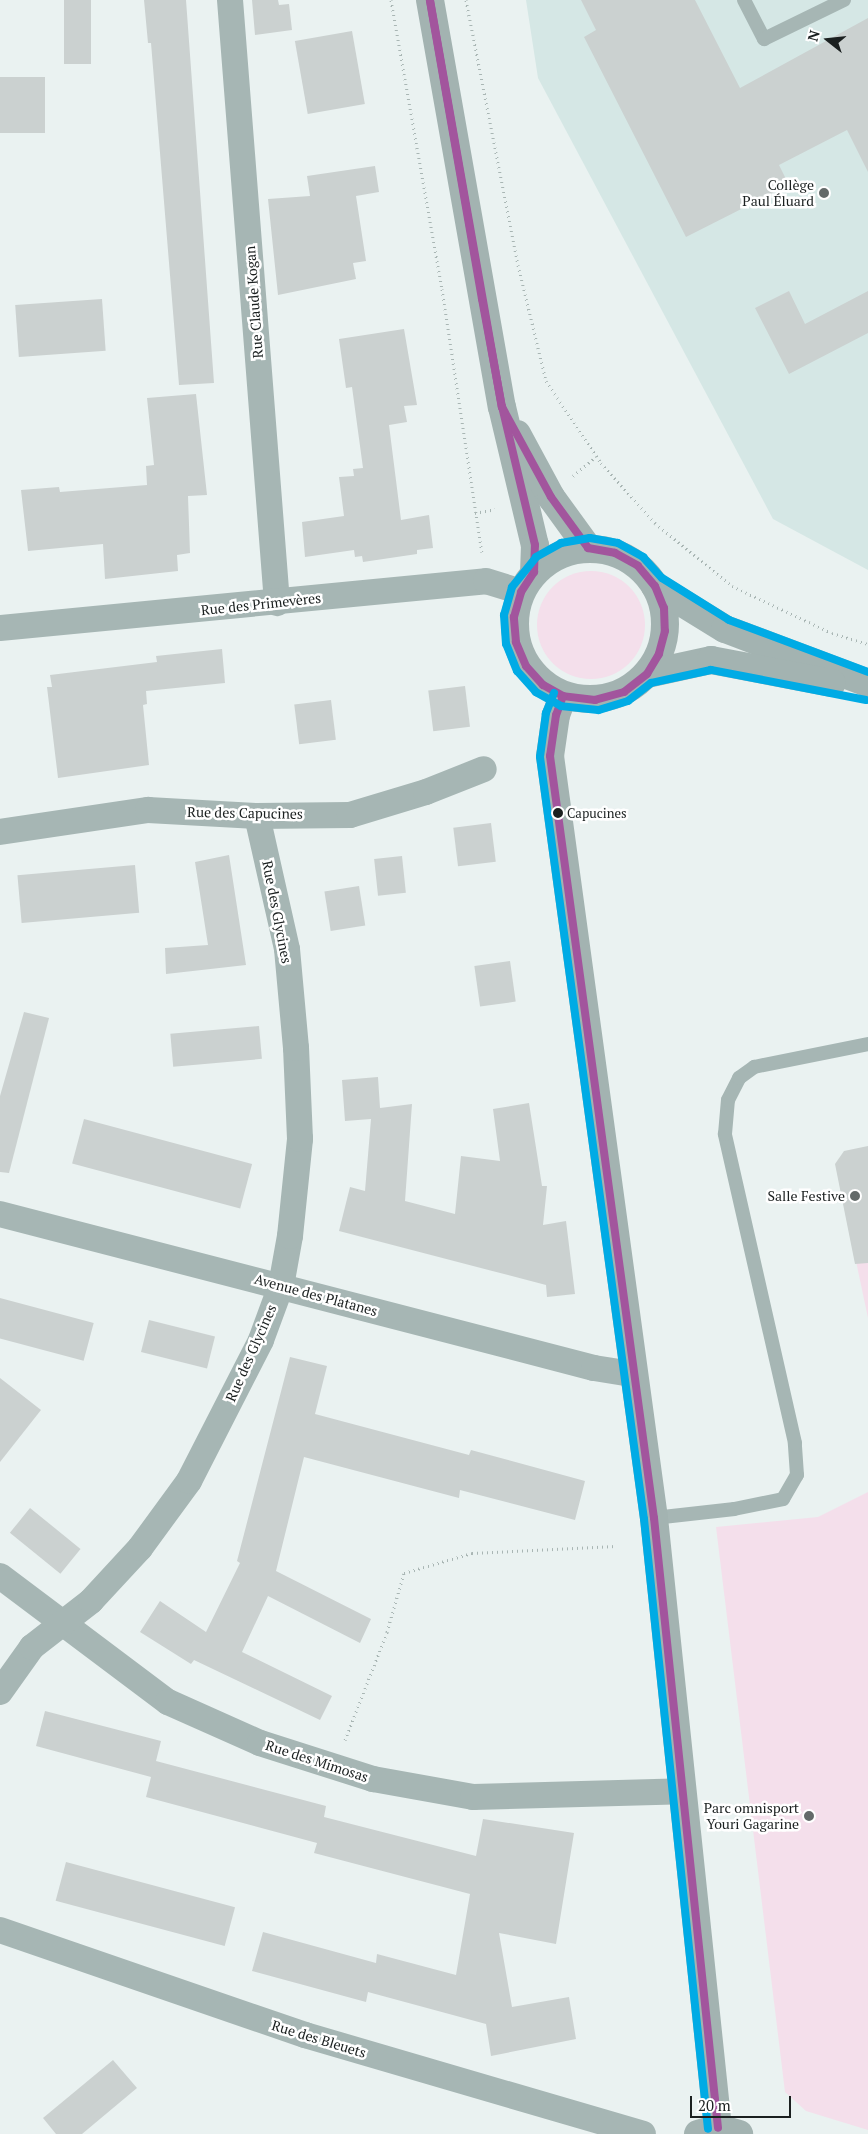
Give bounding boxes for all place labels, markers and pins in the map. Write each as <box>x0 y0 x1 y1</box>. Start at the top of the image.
place label: Collège Paul Éluard <box>742 177 814 210</box>
marker: Collège Paul Éluard <box>818 187 830 199</box>
place label: Capucines <box>567 805 627 821</box>
marker: Capucines <box>553 808 563 818</box>
place label: Salle Festive <box>768 1188 845 1204</box>
marker: Salle Festive <box>849 1190 861 1202</box>
place label: Parc omnisport Youri Gagarine <box>704 1800 799 1832</box>
marker: Parc omnisport Youri Gagarine <box>803 1810 815 1822</box>

